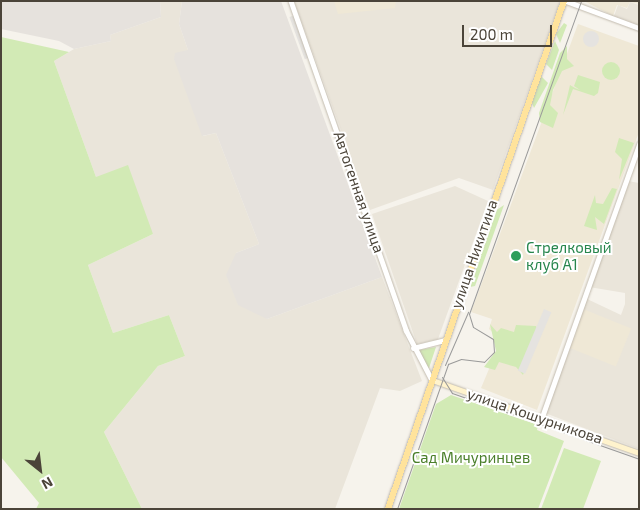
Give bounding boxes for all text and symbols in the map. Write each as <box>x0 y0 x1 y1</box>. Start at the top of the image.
scale bar <box>465 15 555 47</box>
text: 200 m <box>470 25 513 43</box>
street label: Автогенная улица <box>330 129 388 255</box>
street label: улица Никитина <box>447 197 501 311</box>
place label: Стрелковый клуб А1 <box>526 238 612 273</box>
marker: Стрелковый клуб А1 <box>510 250 522 262</box>
street label: улица Кошурникова <box>465 384 605 448</box>
north arrow <box>15 445 65 495</box>
park label: Сад Мичуринцев <box>412 449 530 467</box>
text: N <box>39 474 56 493</box>

